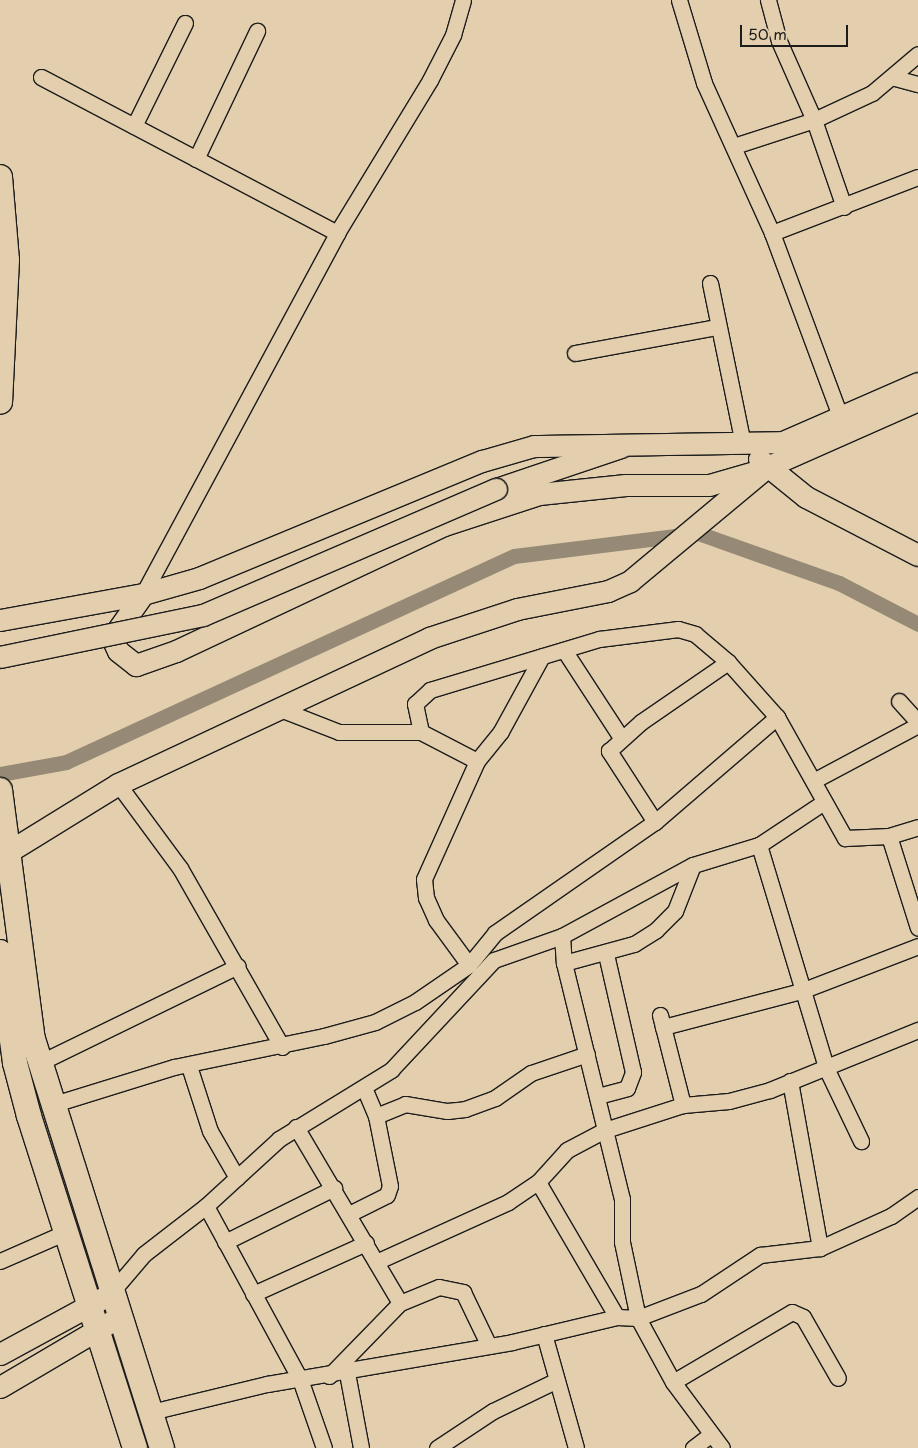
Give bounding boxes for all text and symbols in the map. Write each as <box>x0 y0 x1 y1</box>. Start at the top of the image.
scale bar <box>743 15 850 47</box>
text: 50 m <box>748 22 787 45</box>

